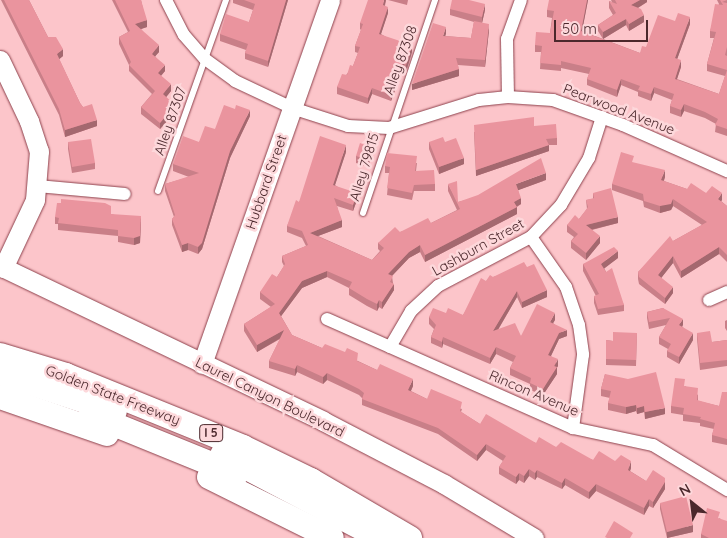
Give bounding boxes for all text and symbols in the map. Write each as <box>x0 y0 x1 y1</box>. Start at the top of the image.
scale bar <box>557 10 651 42</box>
text: 50 m <box>562 19 597 38</box>
street label: Alley 87308 <box>380 23 420 97</box>
street label: Pearwood Avenue <box>561 80 677 138</box>
street label: Alley 87307 <box>150 85 190 157</box>
street label: Alley 79815 <box>346 131 382 203</box>
street label: Hubbard Street <box>242 132 290 232</box>
street label: Lashburn Street <box>429 215 527 279</box>
street label: Laurel Canyon Boulevard <box>193 354 347 440</box>
street label: Golden State Freeway <box>43 362 183 428</box>
street label: Rincon Avenue <box>487 367 581 419</box>
road number: I 5 <box>198 423 224 442</box>
north arrow <box>667 478 717 528</box>
text: N <box>676 480 694 500</box>

